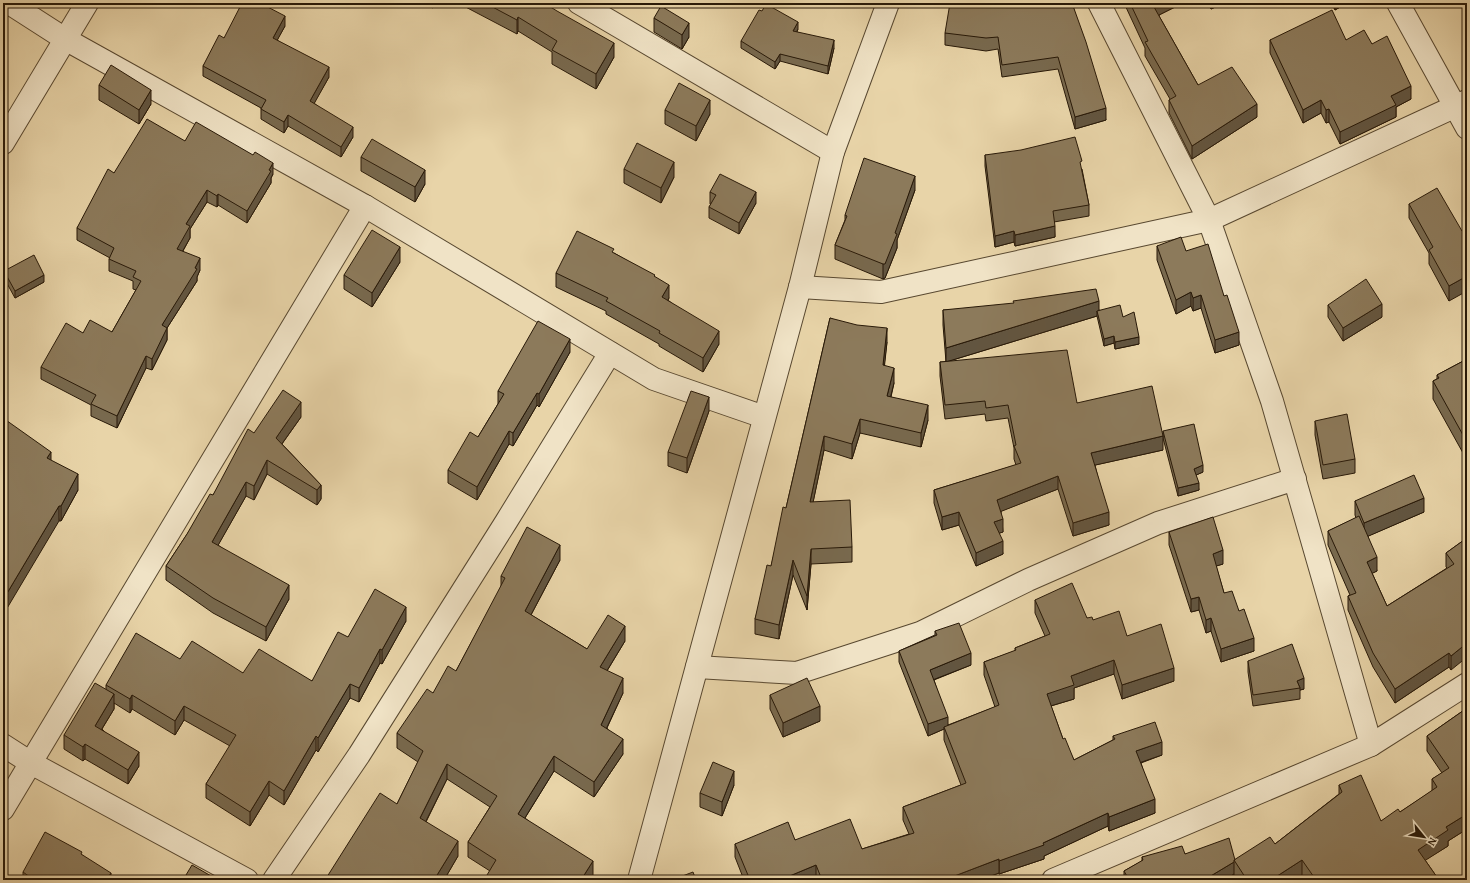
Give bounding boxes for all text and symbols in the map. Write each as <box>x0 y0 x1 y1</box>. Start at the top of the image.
north arrow <box>1404 817 1444 857</box>
text: N <box>1424 835 1441 850</box>

